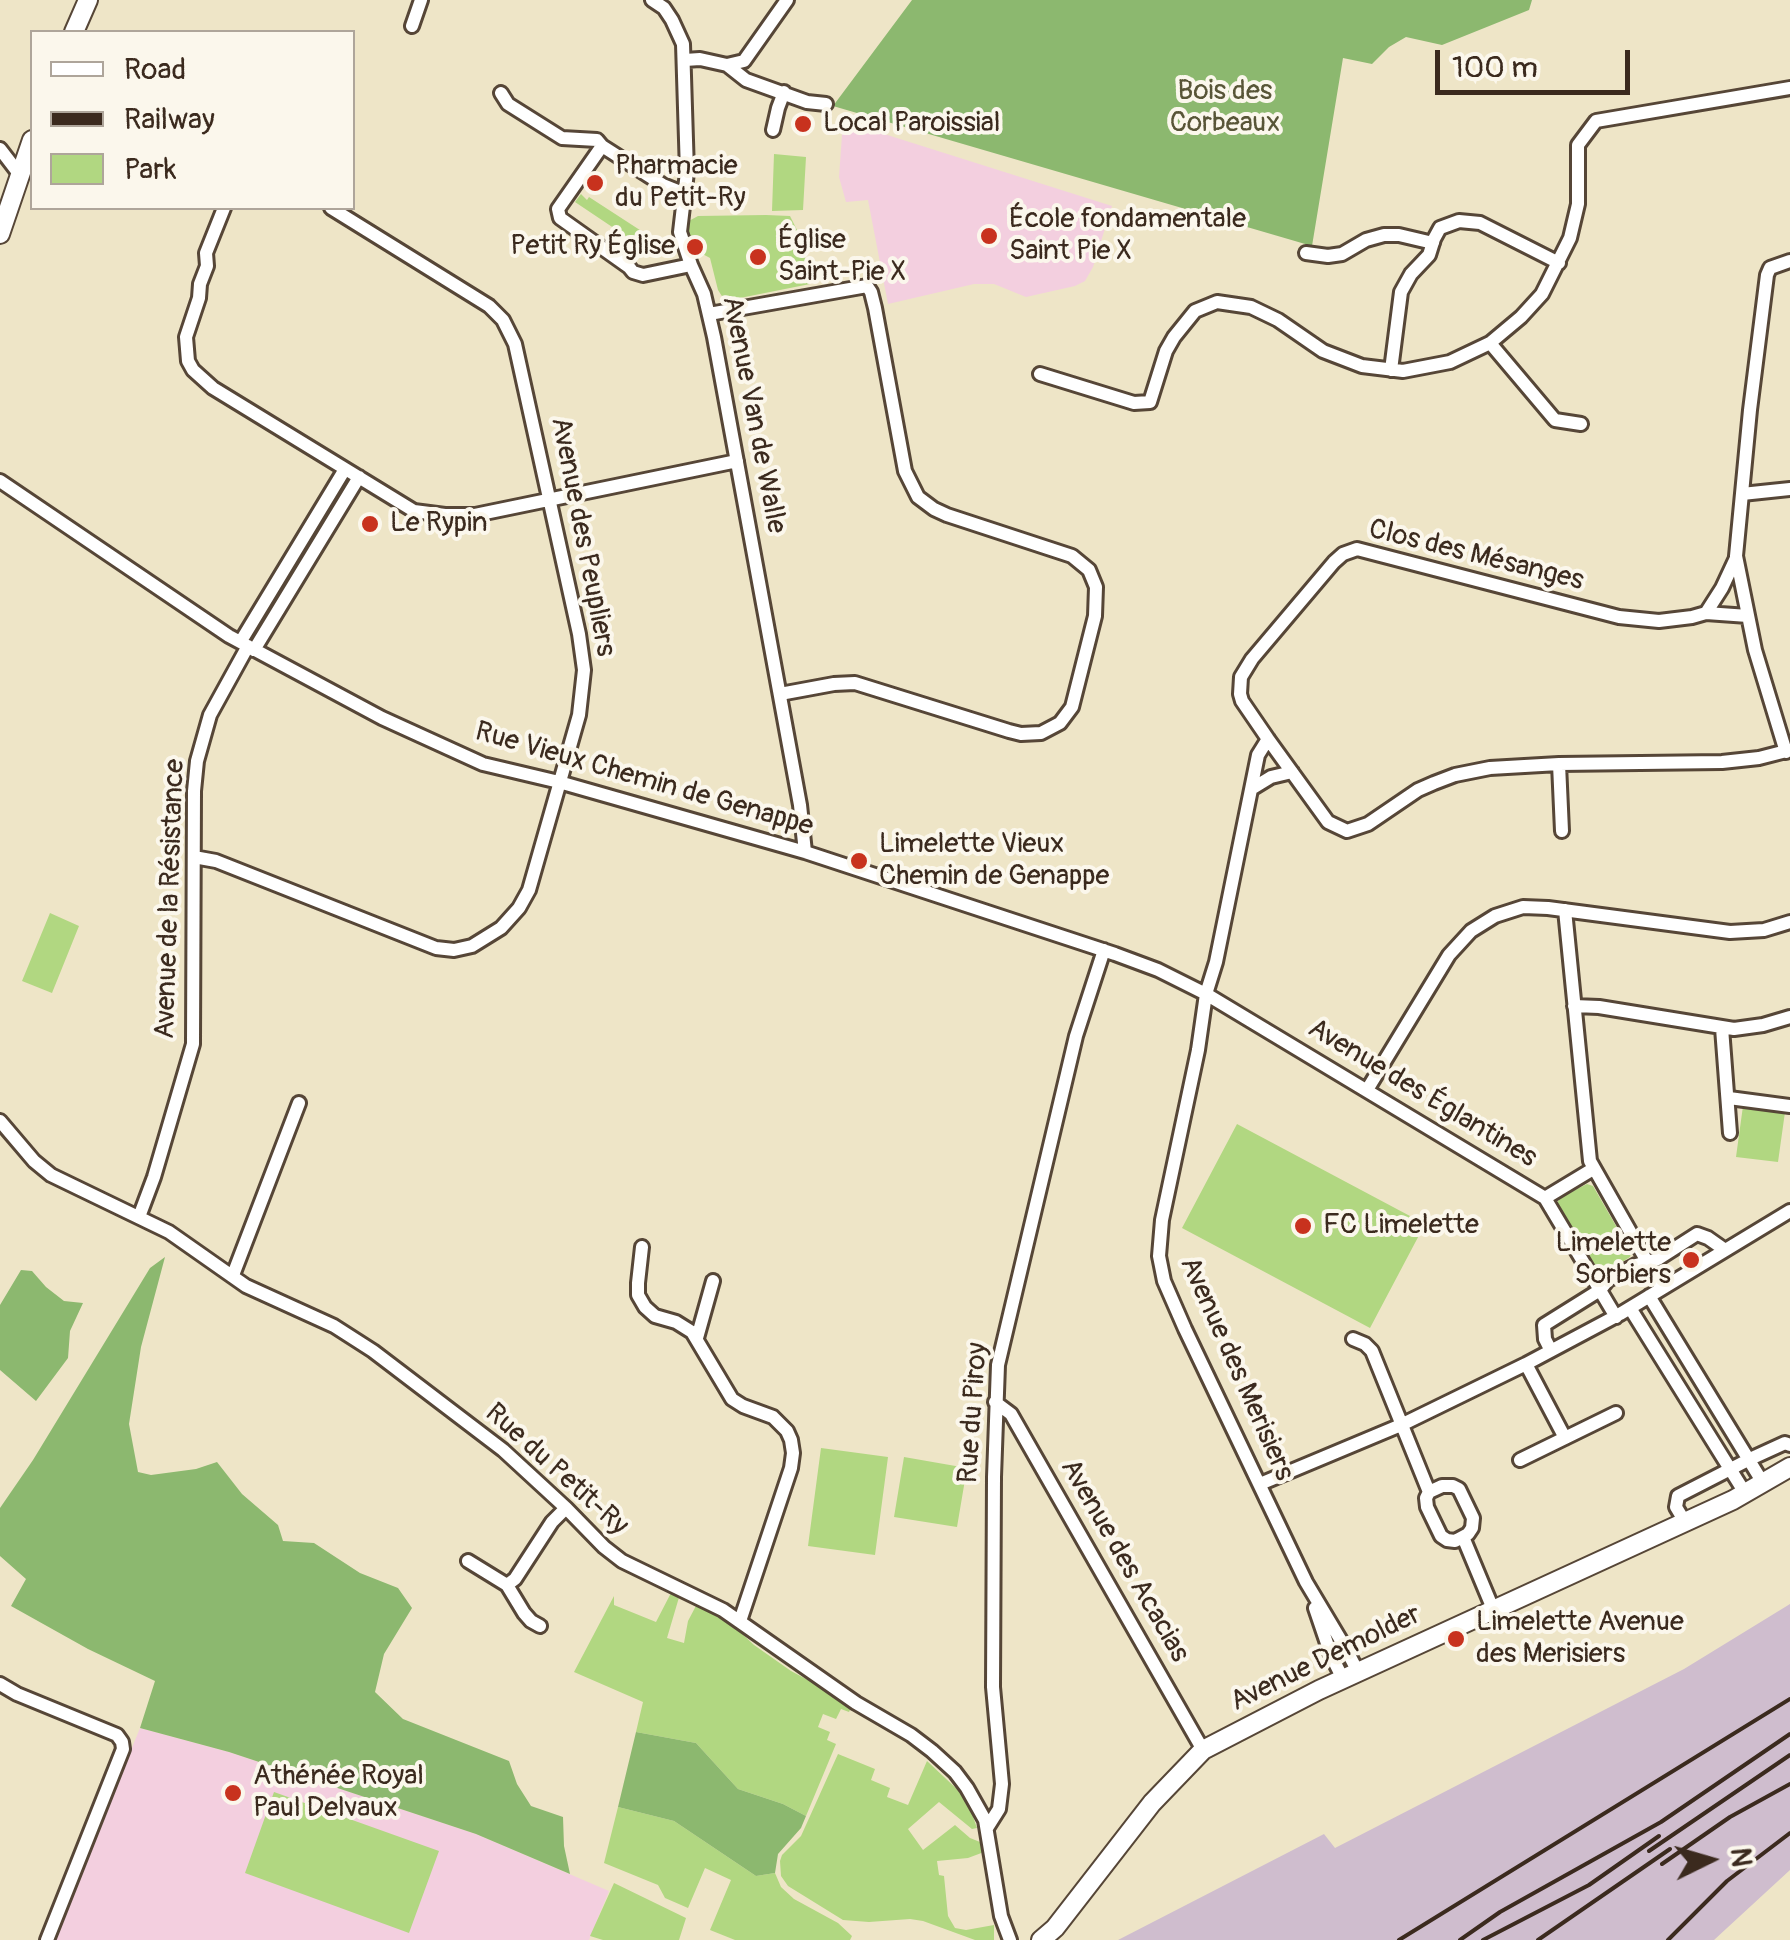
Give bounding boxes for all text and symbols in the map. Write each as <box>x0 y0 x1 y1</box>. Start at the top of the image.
legend <box>30 30 355 210</box>
scale bar <box>1440 30 1635 92</box>
text: 100 m <box>1452 49 1538 86</box>
text: Road <box>124 51 186 88</box>
park label: Bois des Corbeaux <box>1170 75 1280 141</box>
text: Railway <box>124 101 215 138</box>
place label: Local Paroissial <box>823 107 1000 141</box>
marker: Local Paroissial <box>792 113 814 135</box>
place label: Pharmacie du Petit-Ry <box>615 150 746 216</box>
text: Park <box>124 151 177 188</box>
marker: Pharmacie du Petit-Ry <box>584 172 606 194</box>
place label: École fondamentale Saint Pie X <box>1009 203 1246 269</box>
place label: Église Saint-Pie X <box>778 224 906 290</box>
marker: École fondamentale Saint Pie X <box>978 225 1000 247</box>
place label: Petit Ry Église <box>510 230 675 264</box>
marker: Petit Ry Église <box>684 236 706 258</box>
marker: Église Saint-Pie X <box>747 246 769 268</box>
street label: Avenue Van de Walle <box>714 294 792 536</box>
street label: Avenue des Peupliers <box>542 414 622 660</box>
place label: Le Rypin <box>390 507 488 541</box>
marker: Le Rypin <box>359 513 381 535</box>
street label: Clos des Mésanges <box>1365 513 1587 599</box>
street label: Rue Vieux Chemin de Genappe <box>471 716 817 844</box>
street label: Avenue de la Résistance <box>149 758 193 1040</box>
place label: Limelette Vieux Chemin de Genappe <box>879 828 1109 894</box>
marker: Limelette Vieux Chemin de Genappe <box>848 850 870 872</box>
street label: Avenue des Églantines <box>1302 1012 1542 1176</box>
place label: FC Limelette <box>1323 1209 1479 1243</box>
marker: FC Limelette <box>1292 1215 1314 1237</box>
place label: Limelette Sorbiers <box>1555 1227 1671 1293</box>
marker: Limelette Sorbiers <box>1680 1249 1702 1271</box>
street label: Avenue des Merisiers <box>1172 1252 1300 1486</box>
street label: Rue du Piroy <box>952 1342 996 1484</box>
street label: Rue du Petit-Ry <box>478 1397 634 1543</box>
street label: Avenue des Acacias <box>1052 1454 1196 1668</box>
street label: Avenue Demolder <box>1225 1598 1427 1720</box>
place label: Limelette Avenue des Merisiers <box>1476 1606 1684 1672</box>
marker: Limelette Avenue des Merisiers <box>1445 1628 1467 1650</box>
place label: Athénée Royal Paul Delvaux <box>253 1760 424 1826</box>
marker: Athénée Royal Paul Delvaux <box>222 1782 244 1804</box>
north arrow <box>1660 1810 1760 1910</box>
text: N <box>1722 1846 1759 1868</box>

